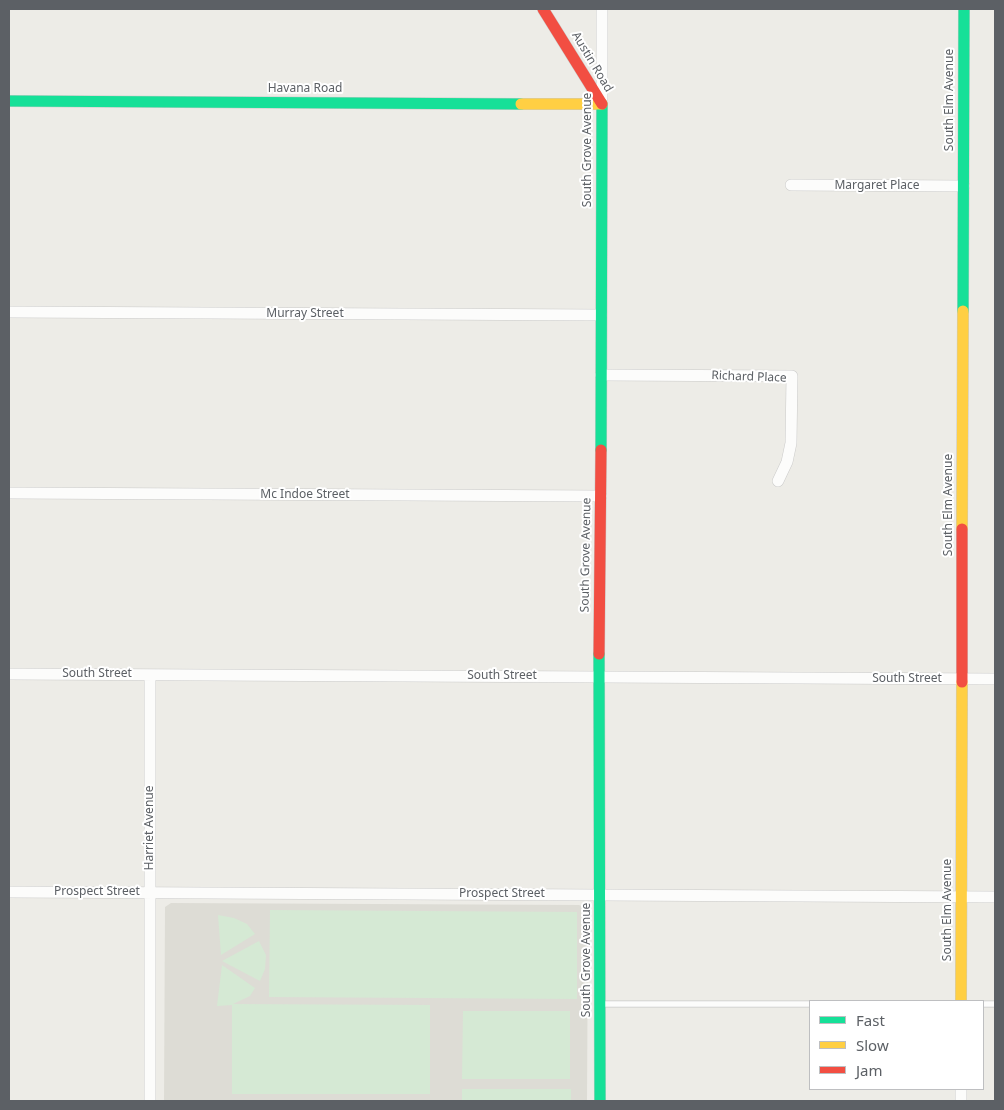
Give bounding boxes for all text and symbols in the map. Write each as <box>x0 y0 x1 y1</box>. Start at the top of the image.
street label: Austin Road <box>568 29 616 95</box>
street label: South Elm Avenue <box>943 49 957 151</box>
street label: Havana Road <box>268 82 342 96</box>
street label: South Grove Avenue <box>581 93 595 207</box>
street label: Margaret Place <box>834 179 920 193</box>
street label: Murray Street <box>266 307 344 321</box>
street label: Richard Place <box>711 368 787 386</box>
street label: South Elm Avenue <box>942 454 956 556</box>
street label: Mc Indoe Street <box>260 488 350 502</box>
street label: South Grove Avenue <box>578 498 594 612</box>
street label: South Street <box>62 667 132 681</box>
street label: South Street <box>467 669 537 683</box>
street label: South Street <box>872 672 942 686</box>
street label: Harriet Avenue <box>143 786 157 870</box>
street label: South Elm Avenue <box>941 859 955 961</box>
street label: Prospect Street <box>54 885 140 899</box>
street label: Prospect Street <box>459 887 545 901</box>
street label: South Grove Avenue <box>580 903 594 1017</box>
legend <box>809 1000 984 1090</box>
text: Fast <box>856 1010 885 1030</box>
text: Slow <box>856 1035 889 1055</box>
text: Jam <box>856 1060 883 1080</box>

